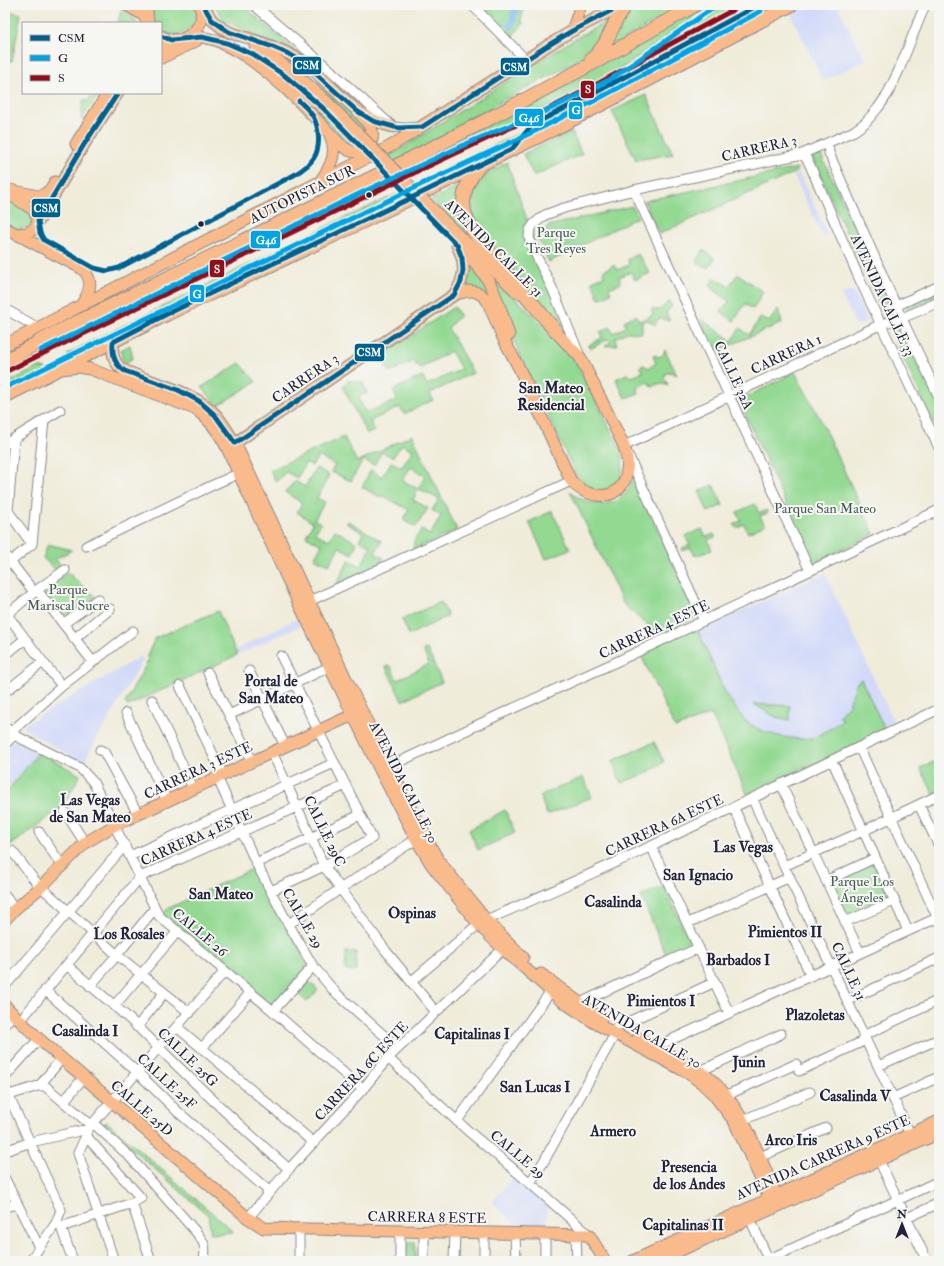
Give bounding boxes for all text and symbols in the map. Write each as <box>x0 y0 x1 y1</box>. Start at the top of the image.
legend <box>22 22 162 94</box>
text: CSM <box>58 31 85 46</box>
text: G <box>58 51 68 66</box>
line badge: CSM <box>292 56 322 75</box>
line badge: CSM <box>500 57 530 76</box>
text: CSM <box>295 59 320 72</box>
text: CSM <box>503 61 528 74</box>
text: S <box>58 71 65 86</box>
line badge: S <box>580 80 595 99</box>
text: S <box>585 83 591 96</box>
line badge: G <box>568 101 583 120</box>
text: G <box>571 104 581 117</box>
line badge: G46 <box>514 108 544 127</box>
text: G46 <box>519 112 541 126</box>
street label: CARRERA 3 <box>720 132 798 165</box>
street label: AUTOPISTA SUR <box>246 161 358 228</box>
unlabelled marker <box>364 190 374 200</box>
street label: AVENIDA CALLE 31 <box>440 195 546 301</box>
line badge: CSM <box>31 198 61 218</box>
text: CSM <box>34 202 59 215</box>
unlabelled marker <box>196 219 206 229</box>
park label: Parque Tres Reyes <box>526 224 586 258</box>
line badge: G46 <box>250 230 281 249</box>
street label: AVENIDA CALLE 33 <box>846 231 918 359</box>
text: G46 <box>256 234 278 248</box>
line badge: S <box>209 259 225 278</box>
text: S <box>214 263 220 276</box>
line badge: G <box>189 284 205 303</box>
text: G <box>192 288 202 301</box>
street label: CARRERA 1 <box>748 331 824 378</box>
street label: CALLE 32A <box>710 338 757 412</box>
line badge: CSM <box>354 343 385 362</box>
text: CSM <box>357 346 382 359</box>
street label: CARRERA 3 <box>269 350 342 407</box>
district label: San Mateo Residencial <box>517 379 585 415</box>
park label: Parque San Mateo <box>774 500 876 517</box>
park label: Parque Mariscal Sucre <box>27 581 109 614</box>
street label: CARRERA 4 ESTE <box>596 596 712 663</box>
district label: Portal de San Mateo <box>239 672 304 708</box>
street label: AVENIDA CALLE 30 <box>365 718 442 846</box>
street label: CARRERA 3 ESTE <box>141 738 255 803</box>
district label: Las Vegas de San Mateo <box>49 791 131 827</box>
street label: CARRERA 6A ESTE <box>602 791 726 860</box>
street label: CALLE 29C <box>300 793 349 870</box>
street label: CARRERA 4 ESTE <box>138 805 254 870</box>
district label: Las Vegas <box>713 838 773 858</box>
district label: San Ignacio <box>663 866 734 886</box>
park label: Parque Los Ángeles <box>830 873 894 906</box>
district label: San Mateo <box>189 885 254 904</box>
street label: CALLE 29 <box>279 885 327 951</box>
district label: Casalinda <box>584 893 643 912</box>
street label: CALLE 26 <box>169 904 231 961</box>
district label: Ospinas <box>388 904 436 924</box>
district label: Pimientos II <box>748 923 822 942</box>
district label: Los Rosales <box>94 925 164 944</box>
street label: CALLE 31 <box>828 939 870 1003</box>
district label: Barbados I <box>706 951 770 970</box>
street label: AVENIDA CALLE 30 <box>579 990 704 1072</box>
district label: Pimientos I <box>627 992 695 1011</box>
district label: Plazoletas <box>785 1006 845 1025</box>
street label: CARRERA 6C ESTE <box>311 1018 412 1125</box>
district label: Casalinda I <box>52 1022 118 1041</box>
street label: CALLE 25G <box>154 1024 222 1091</box>
district label: Capitalinas I <box>434 1025 510 1045</box>
street label: CALLE 25F <box>134 1050 200 1113</box>
district label: Junin <box>732 1053 766 1073</box>
street label: CALLE 25D <box>107 1077 176 1140</box>
district label: San Lucas I <box>500 1078 570 1097</box>
district label: Casalinda V <box>819 1087 892 1106</box>
street label: AVENIDA CARRERA 9 ESTE <box>733 1111 913 1204</box>
district label: Armero <box>589 1122 637 1141</box>
street label: CALLE 29 <box>487 1126 549 1182</box>
district label: Arco Iris <box>764 1131 817 1150</box>
district label: Presencia de los Andes <box>653 1158 725 1194</box>
north arrow <box>882 1204 922 1244</box>
street label: CARRERA 8 ESTE <box>367 1208 487 1227</box>
text: N <box>896 1208 908 1221</box>
district label: Capitalinas II <box>642 1216 724 1236</box>

